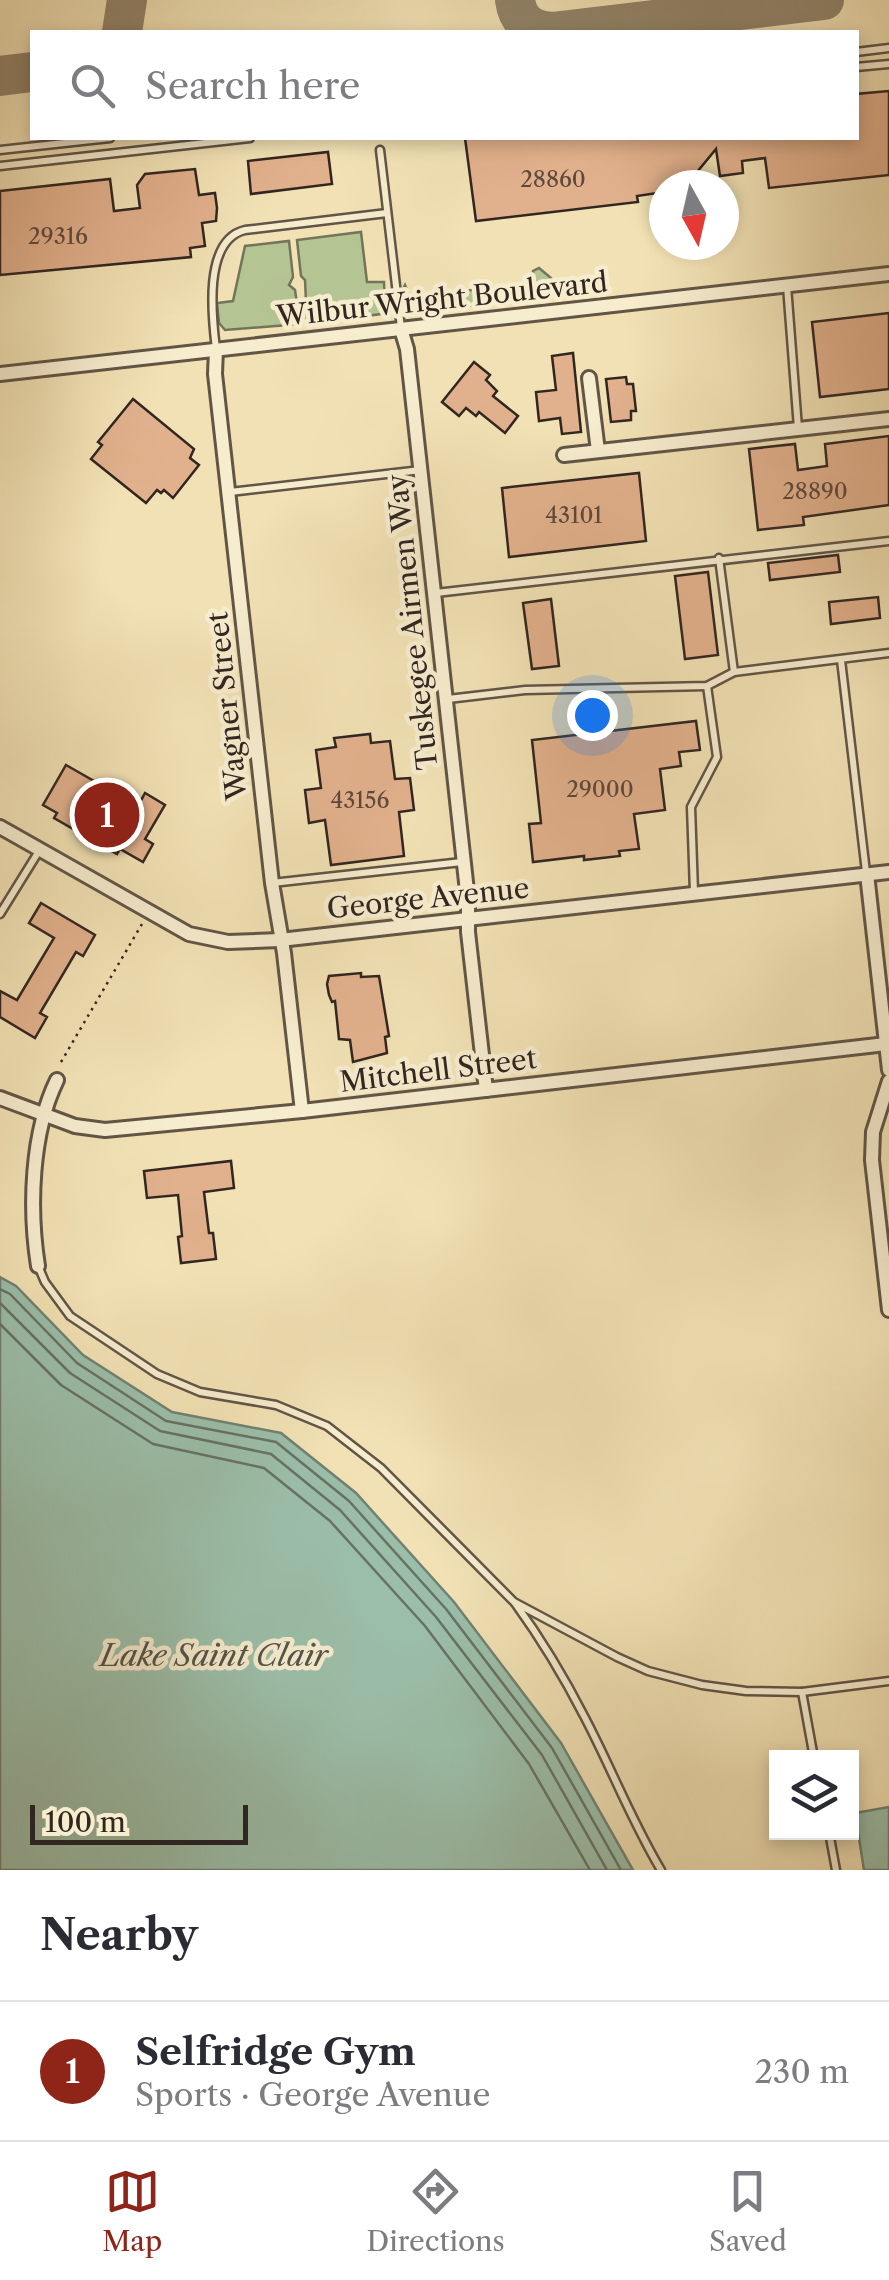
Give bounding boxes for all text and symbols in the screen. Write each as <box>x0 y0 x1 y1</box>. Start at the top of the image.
search box <box>30 30 859 140</box>
icon: search <box>65 58 120 113</box>
text: Search here <box>145 62 360 109</box>
house number: 28860 <box>520 166 586 193</box>
north arrow <box>649 170 739 260</box>
house number: 29316 <box>28 223 88 250</box>
street label: Wilbur Wright Boulevard <box>274 265 609 333</box>
street label: Tuskegee Airmen Way <box>380 472 444 772</box>
house number: 28890 <box>782 478 848 505</box>
house number: 43101 <box>545 502 603 529</box>
street label: Wagner Street <box>200 610 254 803</box>
your location <box>567 690 618 741</box>
house number: 29000 <box>566 776 634 803</box>
pin: 1 <box>74 778 140 852</box>
house number: 43156 <box>331 787 390 814</box>
street label: George Avenue <box>325 870 531 926</box>
street label: Mitchell Street <box>338 1041 538 1099</box>
water label: Lake Saint Clair <box>98 1637 330 1674</box>
map controls <box>769 1750 859 1840</box>
button: layers <box>769 1750 859 1840</box>
scale bar <box>30 1800 248 1844</box>
text: 100 m <box>45 1805 126 1839</box>
text: Nearby <box>40 1909 198 1961</box>
text: Selfridge Gym <box>135 2028 416 2075</box>
text: 1 <box>65 2052 80 2091</box>
text: 230 m <box>754 2052 849 2091</box>
text: Sports · George Avenue <box>135 2075 490 2114</box>
tab: Map <box>102 2164 162 2258</box>
tab: Directions <box>366 2164 505 2258</box>
tab: Saved <box>709 2164 787 2258</box>

